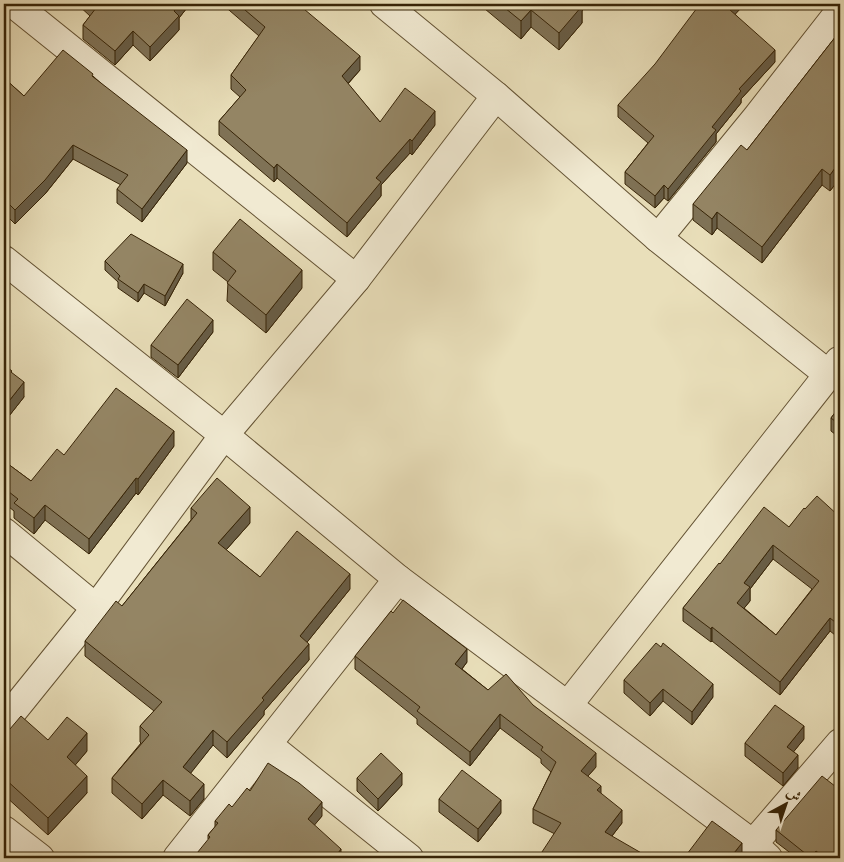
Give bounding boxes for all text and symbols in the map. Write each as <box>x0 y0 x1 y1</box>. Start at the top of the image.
north arrow <box>762 780 812 830</box>
text: ش <box>781 783 805 808</box>

